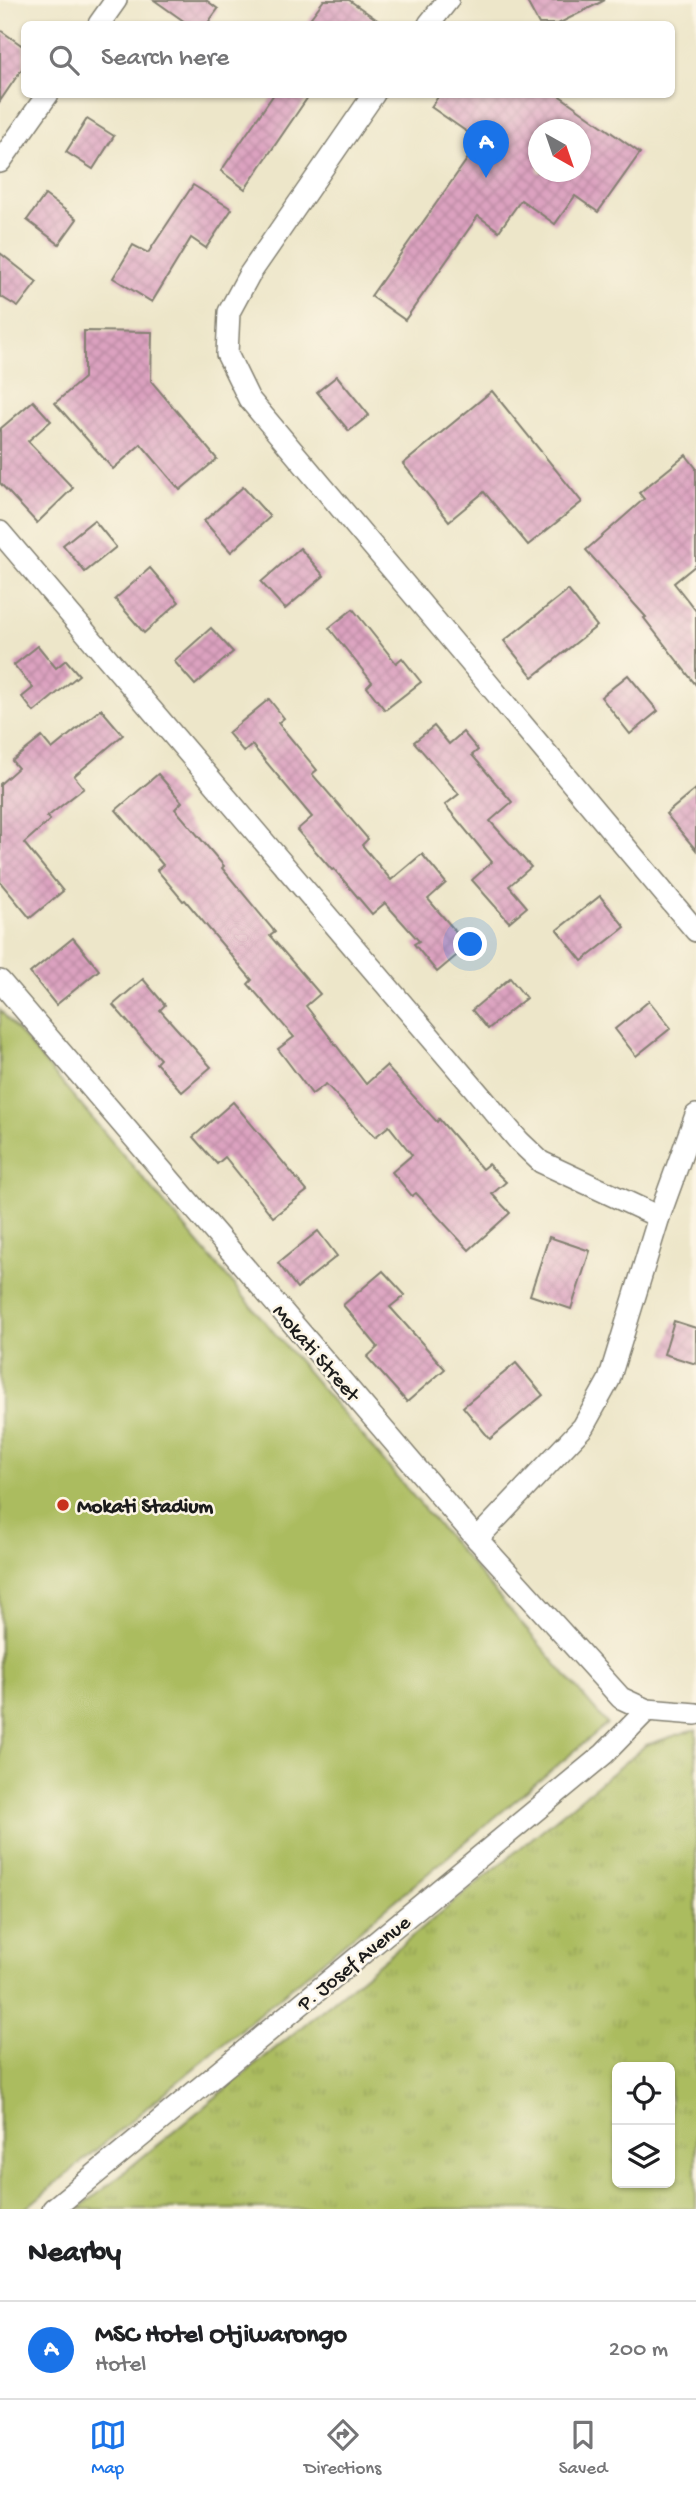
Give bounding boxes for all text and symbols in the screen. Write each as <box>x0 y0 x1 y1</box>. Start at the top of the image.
search box <box>21 21 675 98</box>
icon: search <box>45 41 83 79</box>
text: Search here <box>101 44 229 75</box>
north arrow <box>528 119 591 182</box>
pin: A <box>463 120 509 178</box>
your location <box>453 927 487 961</box>
street label: Mokati Street <box>265 1301 365 1410</box>
place label: Mokati Stadium <box>77 1496 213 1521</box>
marker: Mokati Stadium <box>55 1497 71 1513</box>
street label: P. Josef Avenue <box>293 1911 418 2019</box>
map controls <box>612 2062 675 2188</box>
button: locate <box>612 2062 675 2125</box>
button: layers <box>612 2125 675 2188</box>
text: Nearby <box>28 2237 121 2272</box>
text: MSC Hotel Otjiwarongo <box>95 2321 347 2352</box>
text: A <box>44 2337 58 2364</box>
text: 200 m <box>609 2337 668 2364</box>
text: Hotel <box>95 2352 146 2379</box>
tab: Map <box>89 2416 127 2481</box>
tab: Directions <box>304 2416 381 2481</box>
tab: Saved <box>559 2416 607 2481</box>

